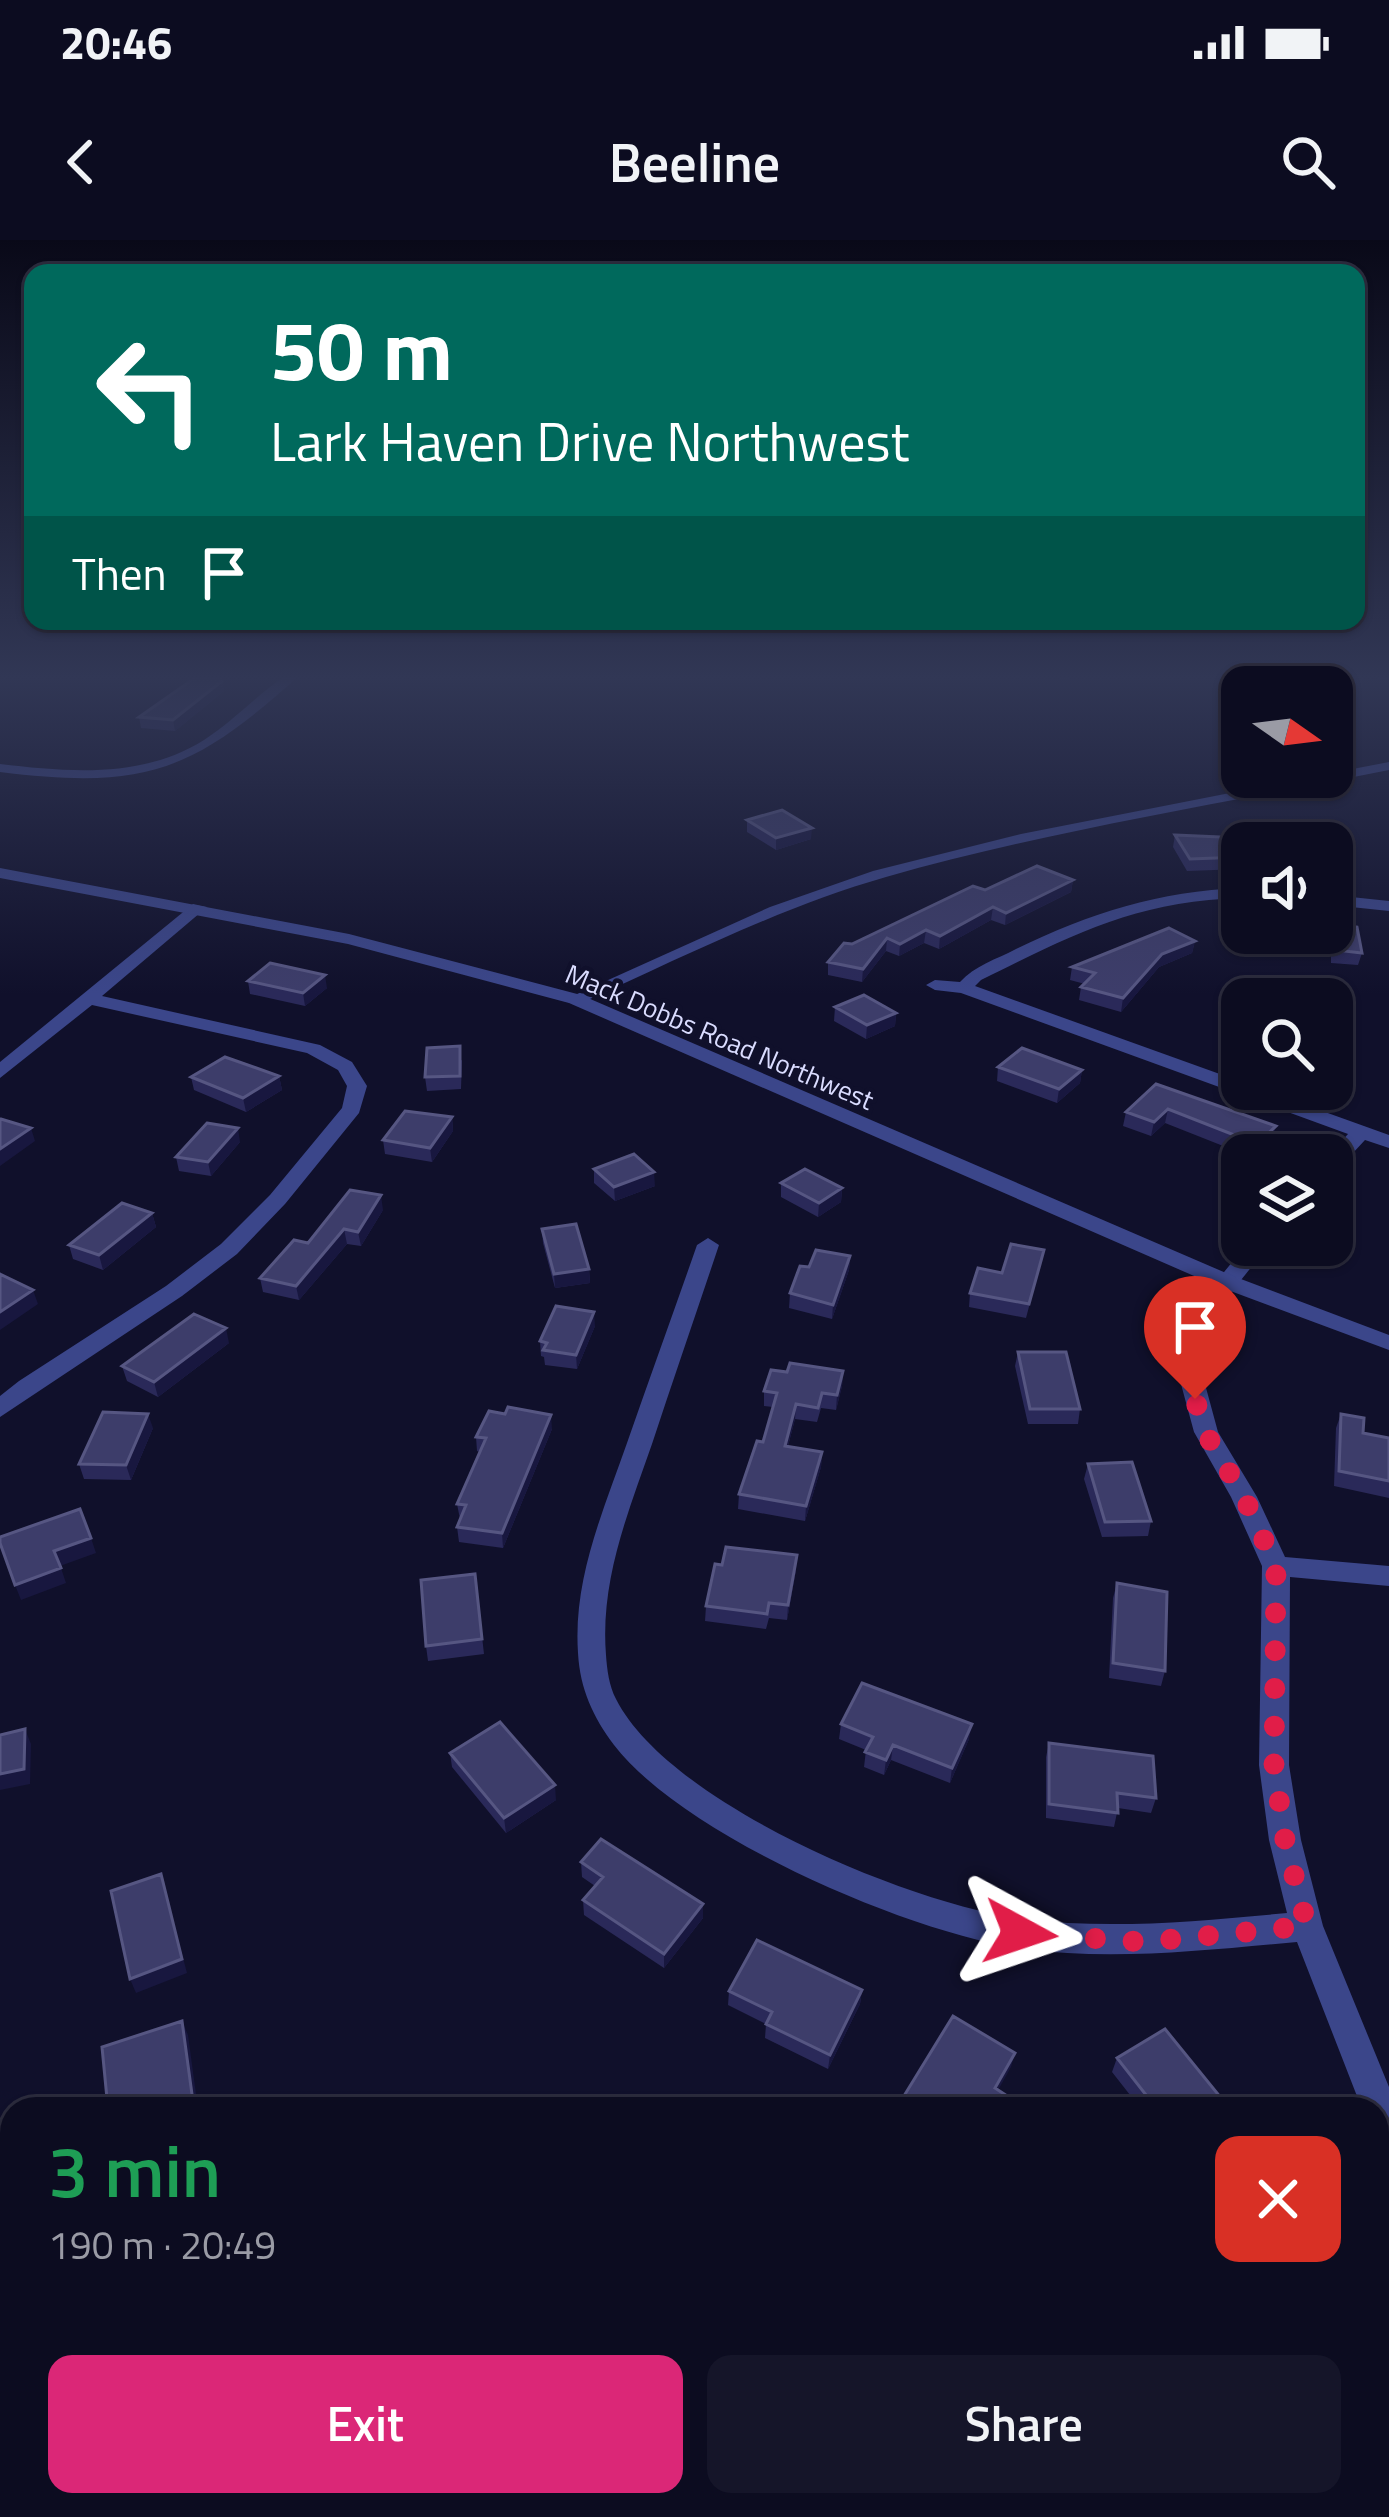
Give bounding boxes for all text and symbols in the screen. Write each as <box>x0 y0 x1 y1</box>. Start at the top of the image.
text: 20:46 <box>60 8 172 76</box>
text: Beeline <box>609 121 780 203</box>
icon: back <box>48 129 114 195</box>
icon: search <box>1275 129 1341 195</box>
text: 50 m <box>270 285 453 413</box>
icon: left <box>72 312 228 468</box>
text: Lark Haven Drive Northwest <box>270 400 910 482</box>
text: Then <box>72 539 167 607</box>
icon: arrive <box>191 540 257 606</box>
north arrow <box>1221 666 1353 798</box>
map controls <box>1221 666 1353 1266</box>
button: sound <box>1221 822 1353 954</box>
street label: Mack Dobbs Road Northwest <box>559 952 881 1120</box>
button: search <box>1221 978 1353 1110</box>
button: layers <box>1221 1134 1353 1266</box>
pin <box>1144 1276 1246 1399</box>
icon: arrive <box>1162 1294 1228 1360</box>
position arrow <box>957 1870 1083 1996</box>
text: 3 min <box>48 2115 221 2225</box>
button: close <box>1215 2136 1341 2262</box>
text: 190 m · 20:49 <box>48 2215 276 2274</box>
button: Exit <box>48 2355 683 2493</box>
button: Share <box>707 2355 1341 2493</box>

